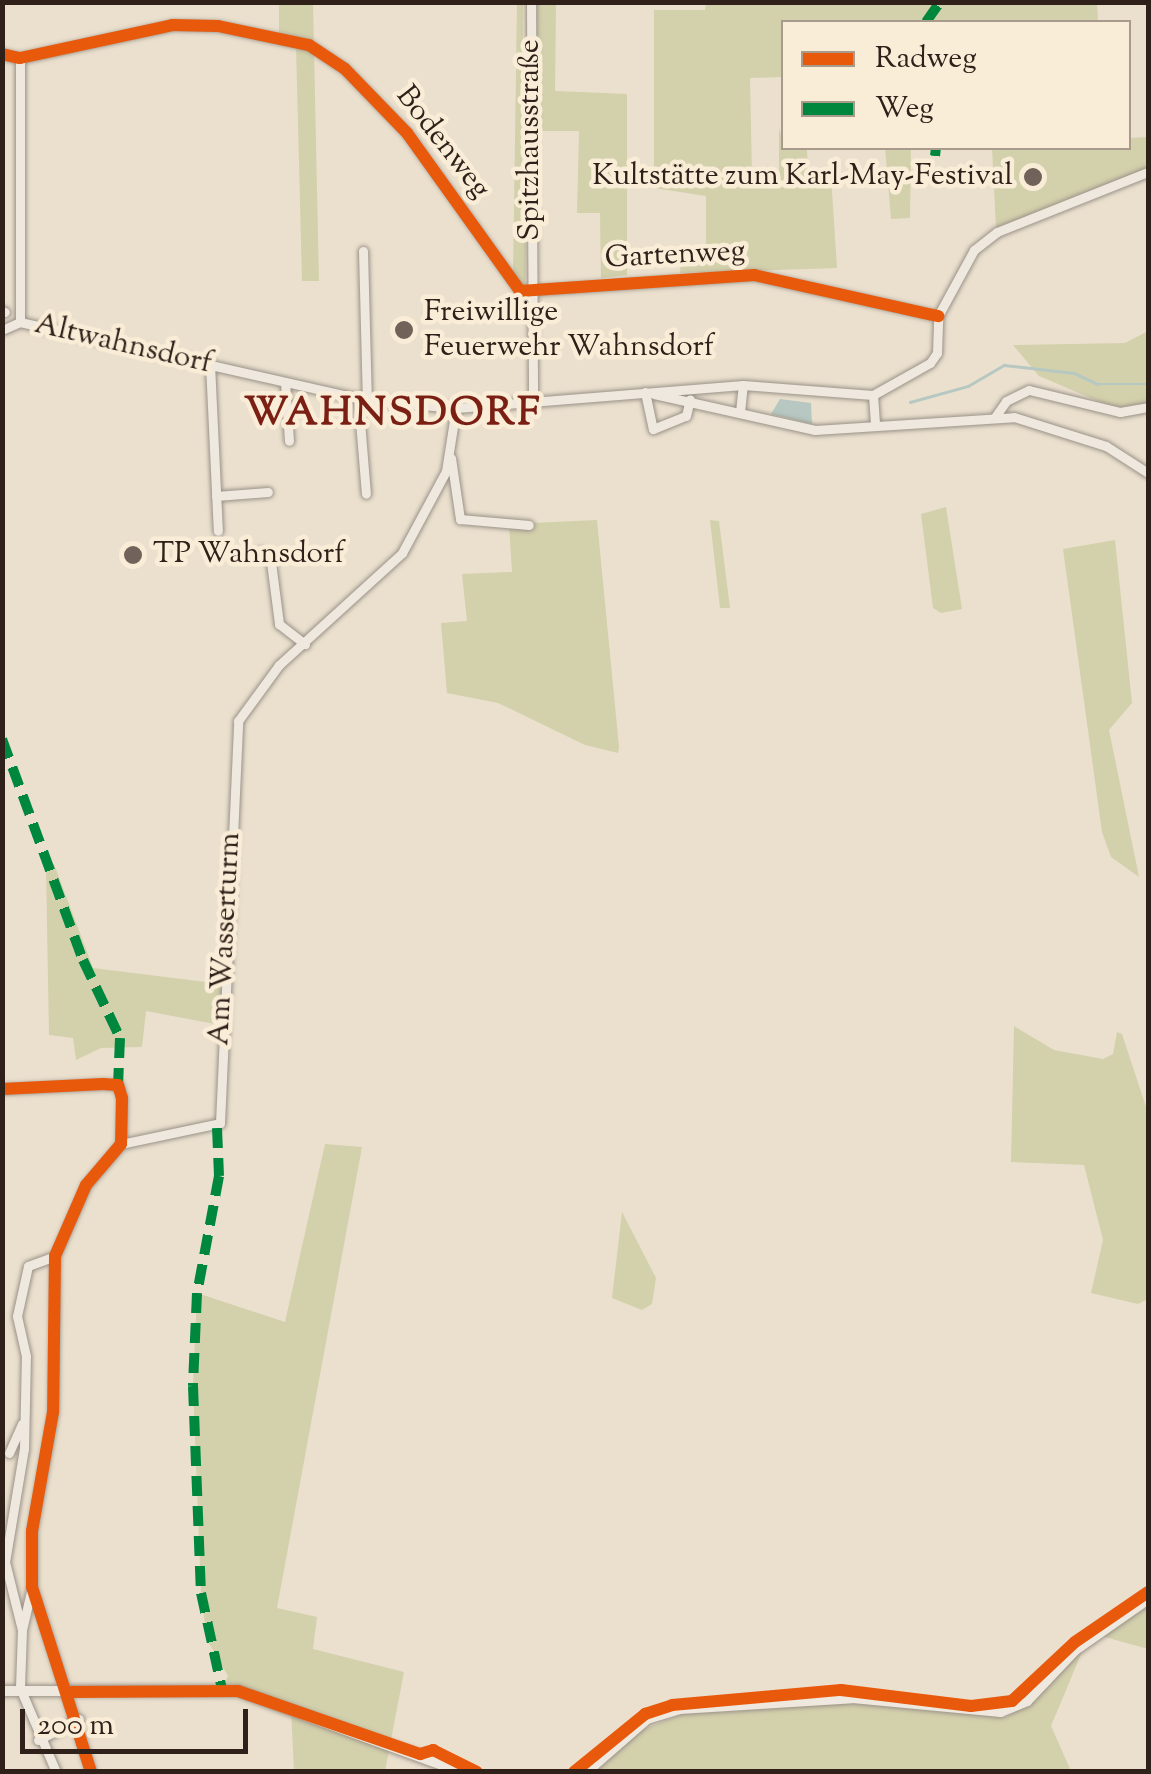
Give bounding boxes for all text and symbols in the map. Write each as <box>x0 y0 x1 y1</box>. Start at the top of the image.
legend <box>781 20 1131 150</box>
text: Radweg <box>875 38 977 81</box>
street label: Spitzhausstraße <box>513 39 549 241</box>
street label: Bodenweg <box>387 80 497 206</box>
text: Weg <box>875 88 934 131</box>
place label: Kultstätte zum Karl-May-Festival <box>592 159 1013 195</box>
marker: Kultstätte zum Karl-May-Festival <box>1022 166 1044 188</box>
street label: Gartenweg <box>604 234 746 278</box>
place label: Freiwillige Feuerwehr Wahnsdorf <box>424 295 714 366</box>
street label: Altwahnsdorf <box>31 307 215 383</box>
marker: Freiwillige Feuerwehr Wahnsdorf <box>393 319 415 341</box>
district label: WAHNSDORF <box>244 391 542 439</box>
place label: TP Wahnsdorf <box>153 537 345 573</box>
marker: TP Wahnsdorf <box>122 544 144 566</box>
street label: Am Wasserturm <box>202 832 250 1046</box>
scale bar <box>25 1689 252 1751</box>
text: 200 m <box>37 1705 114 1748</box>

